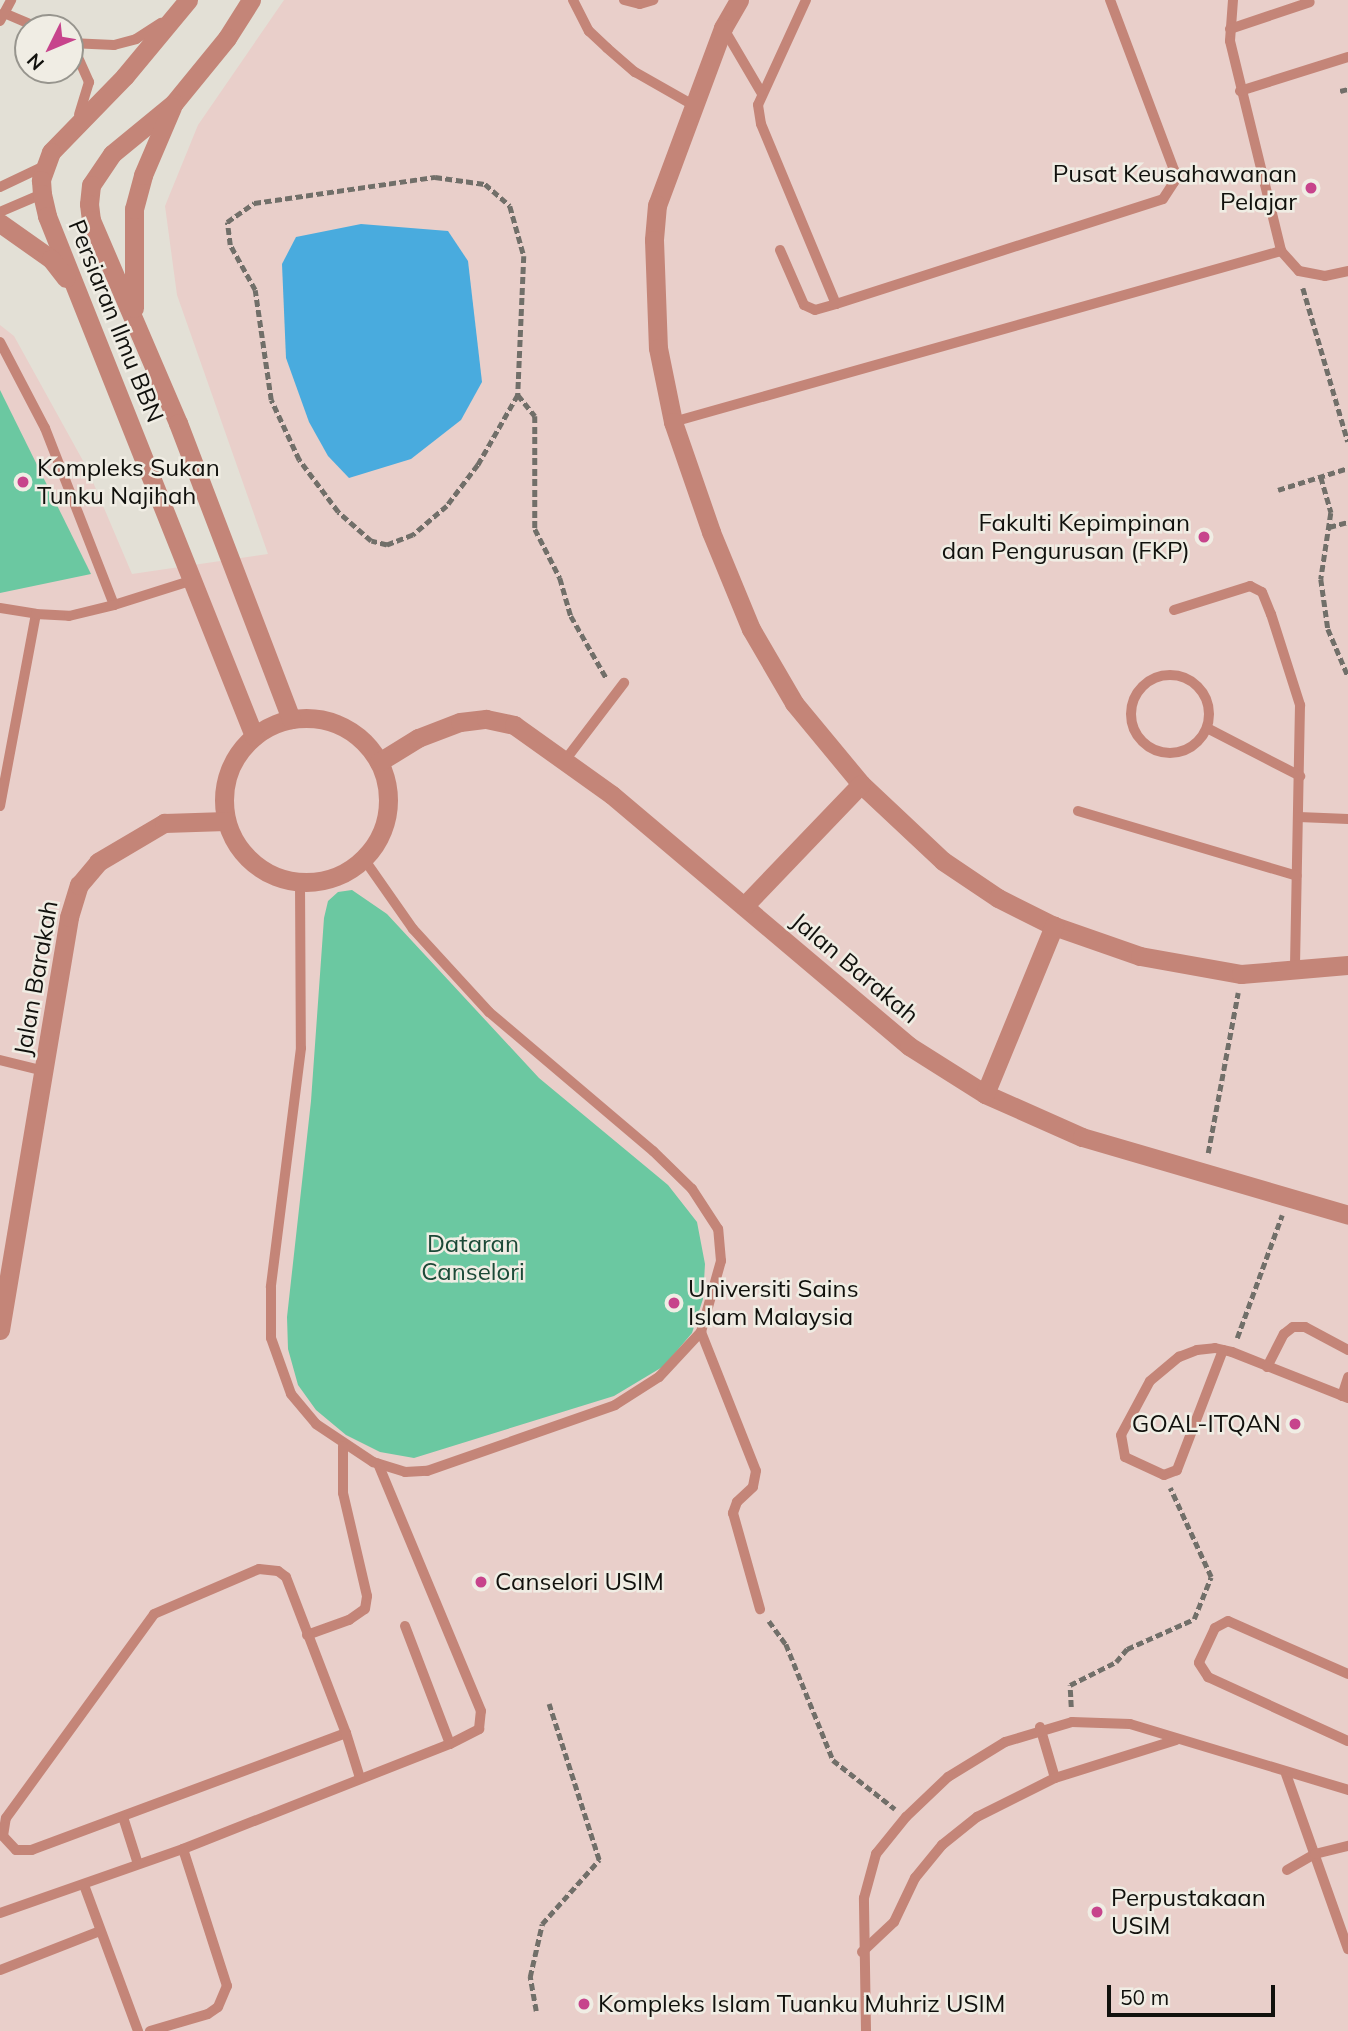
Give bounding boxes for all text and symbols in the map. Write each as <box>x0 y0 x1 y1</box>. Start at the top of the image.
north arrow <box>14 14 84 84</box>
text: N <box>21 49 49 75</box>
place label: Pusat Keusahawanan Pelajar <box>1053 160 1297 216</box>
marker: Pusat Keusahawanan Pelajar <box>1303 180 1319 196</box>
street label: Persiaran Ilmu BBN <box>62 216 170 426</box>
place label: Kompleks Sukan Tunku Najihah <box>37 454 220 510</box>
marker: Kompleks Sukan Tunku Najihah <box>15 474 31 490</box>
place label: Fakulti Kepimpinan dan Pengurusan (FKP) <box>942 509 1190 565</box>
marker: Fakulti Kepimpinan dan Pengurusan (FKP) <box>1196 529 1212 545</box>
street label: Jalan Barakah <box>8 898 64 1058</box>
street label: Jalan Barakah <box>786 906 924 1030</box>
park label: Dataran Canselori <box>421 1230 525 1286</box>
place label: Universiti Sains Islam Malaysia <box>688 1275 859 1331</box>
marker: Universiti Sains Islam Malaysia <box>666 1295 682 1311</box>
place label: GOAL-ITQAN <box>1132 1410 1281 1438</box>
marker: GOAL-ITQAN <box>1287 1416 1303 1432</box>
place label: Canselori USIM <box>495 1568 664 1596</box>
marker: Canselori USIM <box>473 1574 489 1590</box>
place label: Perpustakaan USIM <box>1111 1884 1266 1940</box>
marker: Perpustakaan USIM <box>1089 1904 1105 1920</box>
scale bar <box>1110 1972 1278 2016</box>
text: 50 m <box>1120 1984 1169 2010</box>
place label: Kompleks Islam Tuanku Muhriz USIM <box>598 1990 1005 2018</box>
marker: Kompleks Islam Tuanku Muhriz USIM <box>576 1996 592 2012</box>

